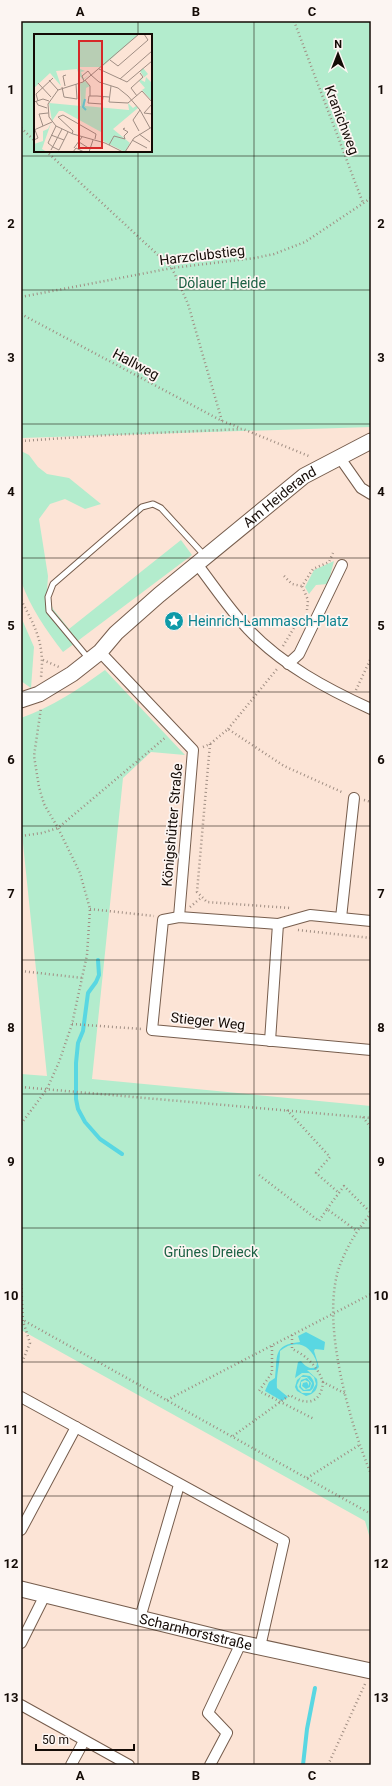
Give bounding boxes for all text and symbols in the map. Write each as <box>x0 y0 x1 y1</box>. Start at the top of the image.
text: A <box>76 4 85 19</box>
text: B <box>192 4 200 19</box>
text: C <box>308 4 317 19</box>
inset map <box>34 34 152 152</box>
north arrow <box>318 34 358 74</box>
text: N <box>334 38 342 51</box>
text: 1 <box>7 82 15 97</box>
text: 1 <box>377 82 385 97</box>
street label: Kranichweg <box>321 83 363 157</box>
text: 2 <box>7 216 15 231</box>
text: 2 <box>377 216 385 231</box>
street label: Harzclubstieg <box>158 242 246 268</box>
park label: Dölauer Heide <box>178 275 266 291</box>
street label: Hallweg <box>110 345 162 383</box>
text: 3 <box>7 350 15 365</box>
text: 3 <box>377 350 385 365</box>
street label: Am Heiderand <box>240 463 319 531</box>
text: 4 <box>7 484 15 499</box>
text: 4 <box>377 484 385 499</box>
place icon: Heinrich-Lammasch-Platz <box>163 610 185 632</box>
place label: Heinrich-Lammasch-Platz <box>188 613 348 629</box>
text: 5 <box>7 618 15 633</box>
text: 5 <box>377 618 385 633</box>
text: 6 <box>7 752 15 767</box>
text: 6 <box>377 752 385 767</box>
street label: Königshütter Straße <box>159 763 185 887</box>
text: 7 <box>7 886 15 901</box>
text: 7 <box>377 886 385 901</box>
street label: Stieger Weg <box>170 1009 246 1033</box>
text: 8 <box>7 1020 15 1035</box>
text: 8 <box>377 1020 385 1035</box>
text: 9 <box>7 1154 15 1169</box>
text: 9 <box>377 1154 385 1169</box>
park label: Grünes Dreieck <box>164 1244 259 1260</box>
text: 10 <box>4 1288 18 1303</box>
text: 10 <box>374 1288 388 1303</box>
text: 11 <box>4 1422 18 1437</box>
text: 11 <box>374 1422 388 1437</box>
text: 12 <box>4 1556 18 1571</box>
text: 12 <box>374 1556 388 1571</box>
street label: Scharnhorststraße <box>138 1610 254 1653</box>
text: 13 <box>4 1690 18 1705</box>
text: 13 <box>374 1690 388 1705</box>
scale bar <box>36 1726 134 1752</box>
text: 50 m <box>42 1733 69 1747</box>
text: A <box>76 1768 85 1783</box>
text: B <box>192 1768 200 1783</box>
text: C <box>308 1768 317 1783</box>

